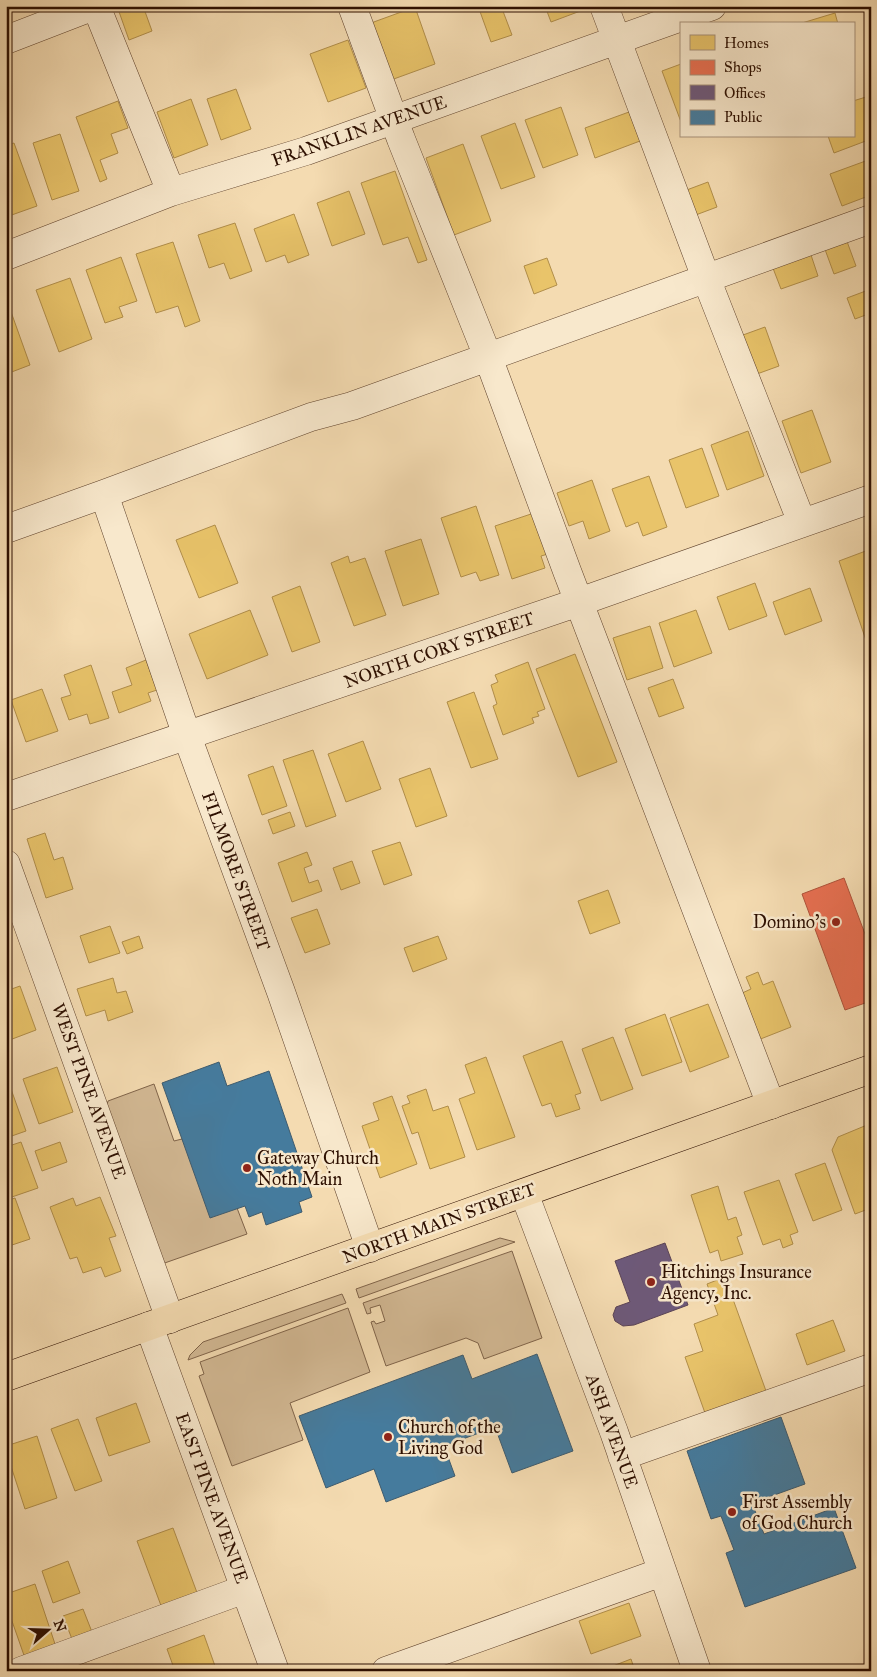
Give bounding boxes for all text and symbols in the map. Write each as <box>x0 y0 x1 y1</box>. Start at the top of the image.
legend <box>680 22 854 138</box>
text: Homes <box>724 34 769 52</box>
text: Shops <box>724 58 762 76</box>
text: Offices <box>724 84 765 102</box>
street label: FRANKLIN AVENUE <box>269 91 449 171</box>
text: Public <box>724 108 762 126</box>
street label: NORTH CORY STREET <box>341 607 537 693</box>
street label: FILMORE STREET <box>197 788 275 954</box>
place label: Domino's <box>753 911 826 933</box>
marker: Domino's <box>830 916 842 928</box>
street label: WEST PINE AVENUE <box>47 1000 131 1182</box>
place label: Gateway Church Noth Main <box>257 1147 379 1190</box>
marker: Gateway Church Noth Main <box>241 1162 253 1174</box>
street label: NORTH MAIN STREET <box>339 1178 539 1268</box>
place label: Hitchings Insurance Agency, Inc. <box>660 1261 812 1305</box>
marker: Hitchings Insurance Agency, Inc. <box>645 1276 657 1288</box>
street label: ASH AVENUE <box>581 1370 643 1491</box>
street label: EAST PINE AVENUE <box>171 1410 253 1587</box>
place label: Church of the Living God <box>398 1416 501 1460</box>
marker: Church of the Living God <box>382 1431 394 1443</box>
place label: First Assembly of God Church <box>742 1491 852 1534</box>
marker: First Assembly of God Church <box>726 1506 738 1518</box>
north arrow <box>22 1604 72 1654</box>
text: N <box>50 1617 70 1634</box>

